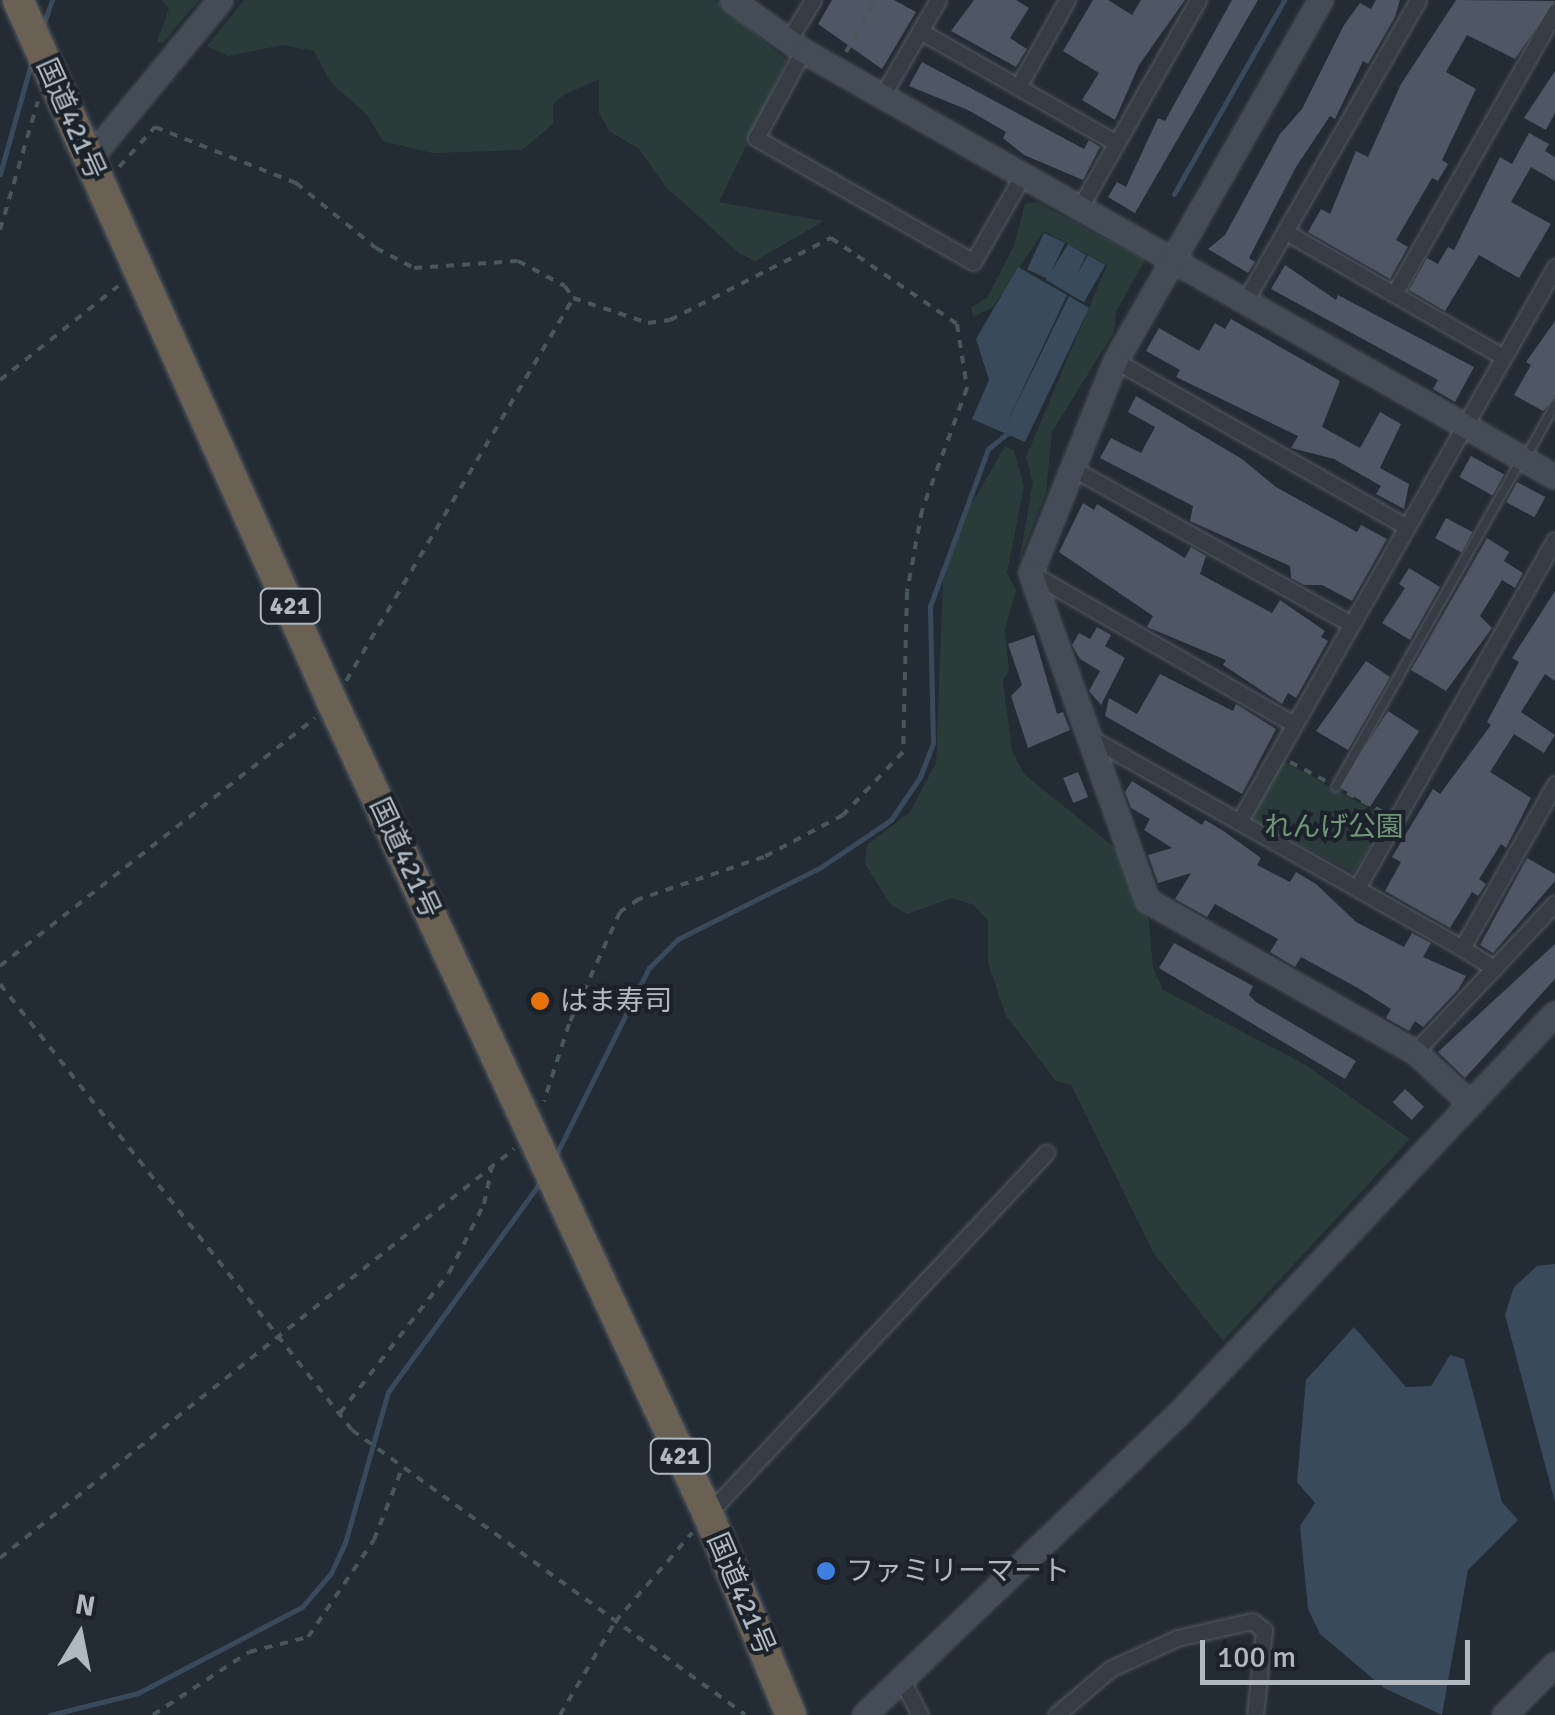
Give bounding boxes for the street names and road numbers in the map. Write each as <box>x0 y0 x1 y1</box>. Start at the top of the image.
street label: 国道421号 <box>29 53 113 185</box>
road number: 421 <box>258 586 322 626</box>
street label: 国道421号 <box>362 792 448 924</box>
road number: 421 <box>648 1436 712 1476</box>
street label: 国道421号 <box>700 1528 782 1660</box>

